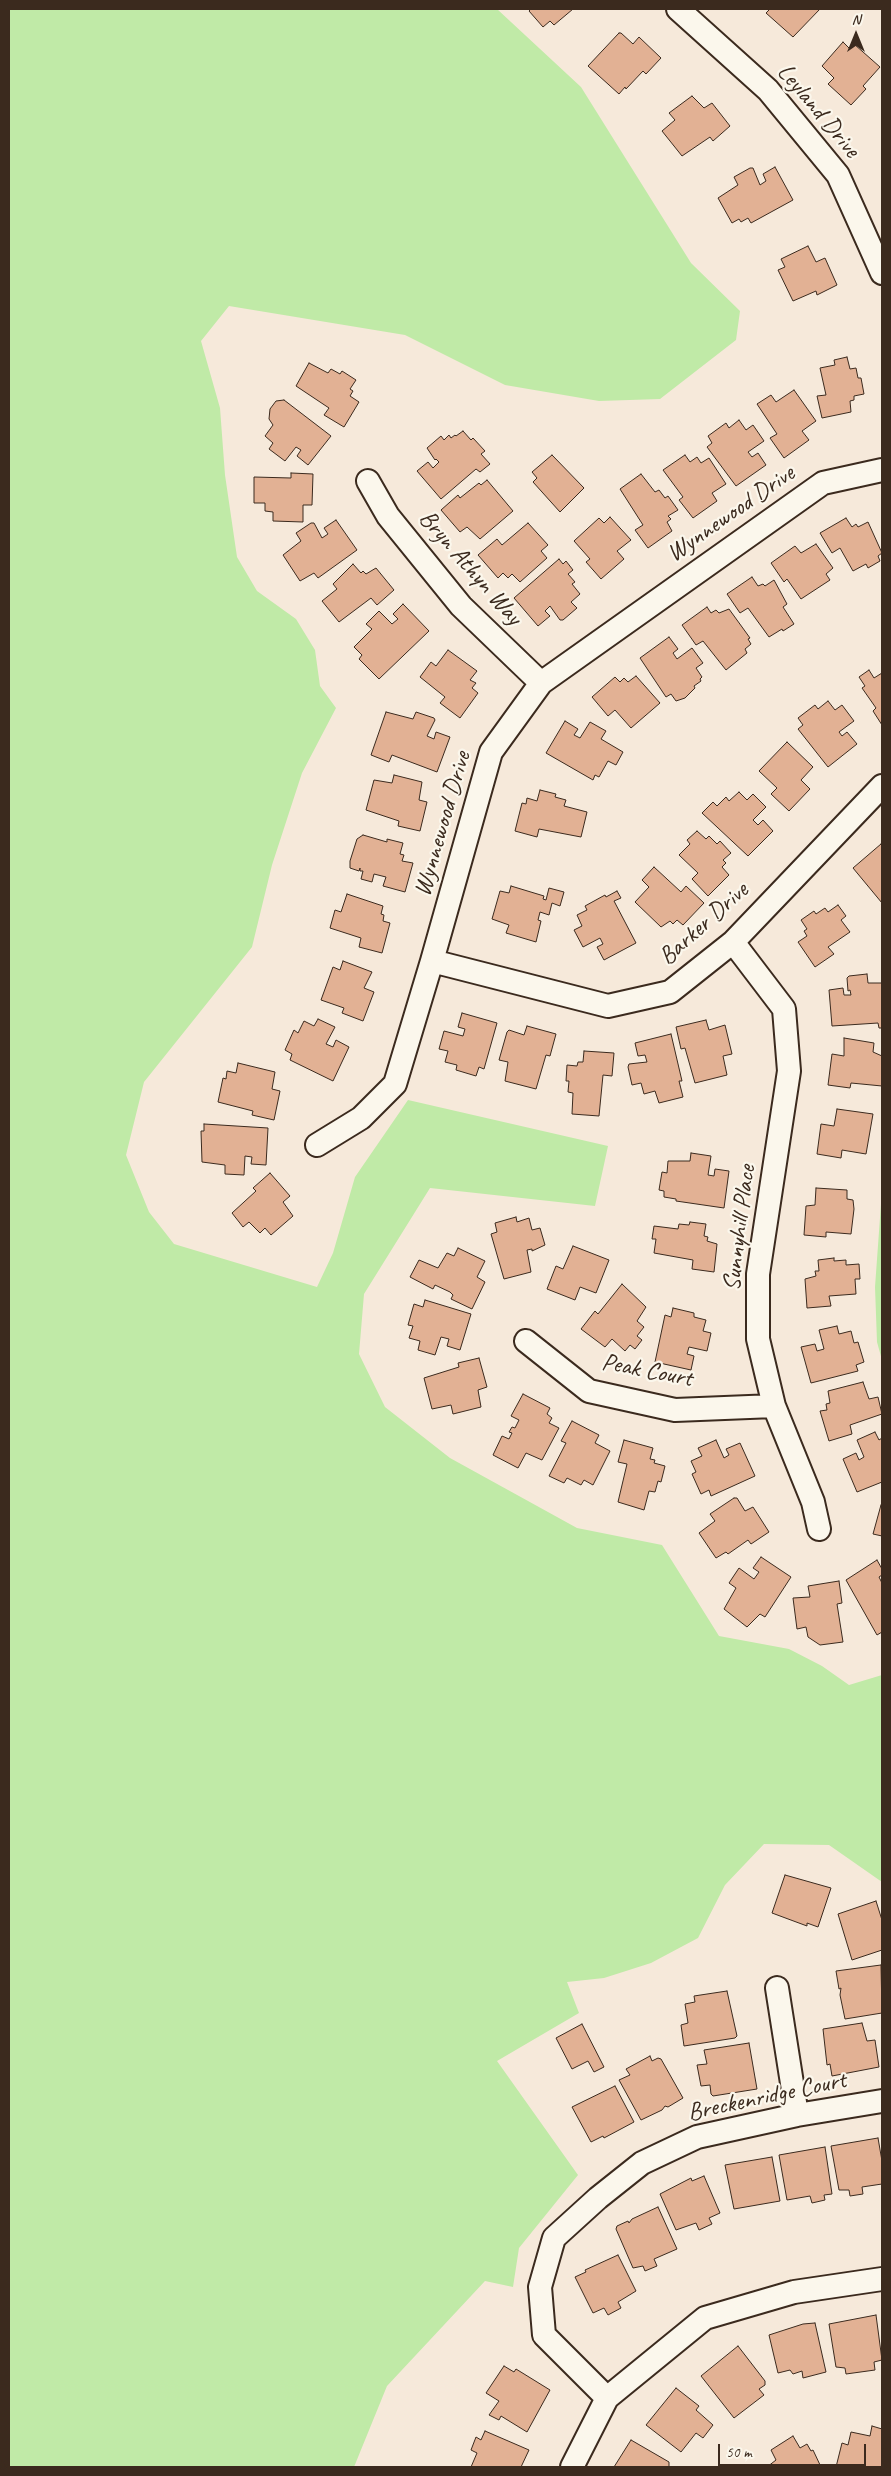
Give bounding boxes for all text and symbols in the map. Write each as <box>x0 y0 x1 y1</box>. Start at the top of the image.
north arrow <box>831 10 881 60</box>
text: N <box>852 11 860 28</box>
street label: Leyland Drive <box>770 58 866 164</box>
street label: Wynnewood Drive <box>661 459 801 569</box>
street label: Bryn Athyn Way <box>412 504 528 632</box>
street label: Wynnewood Drive <box>408 748 478 900</box>
street label: Barker Drive <box>653 876 755 972</box>
street label: Sunnyhill Place <box>717 1163 763 1293</box>
street label: Peak Court <box>599 1348 695 1394</box>
street label: Breckenridge Court <box>685 2066 849 2128</box>
scale bar <box>721 2434 868 2466</box>
text: 50 m <box>726 2443 752 2462</box>

